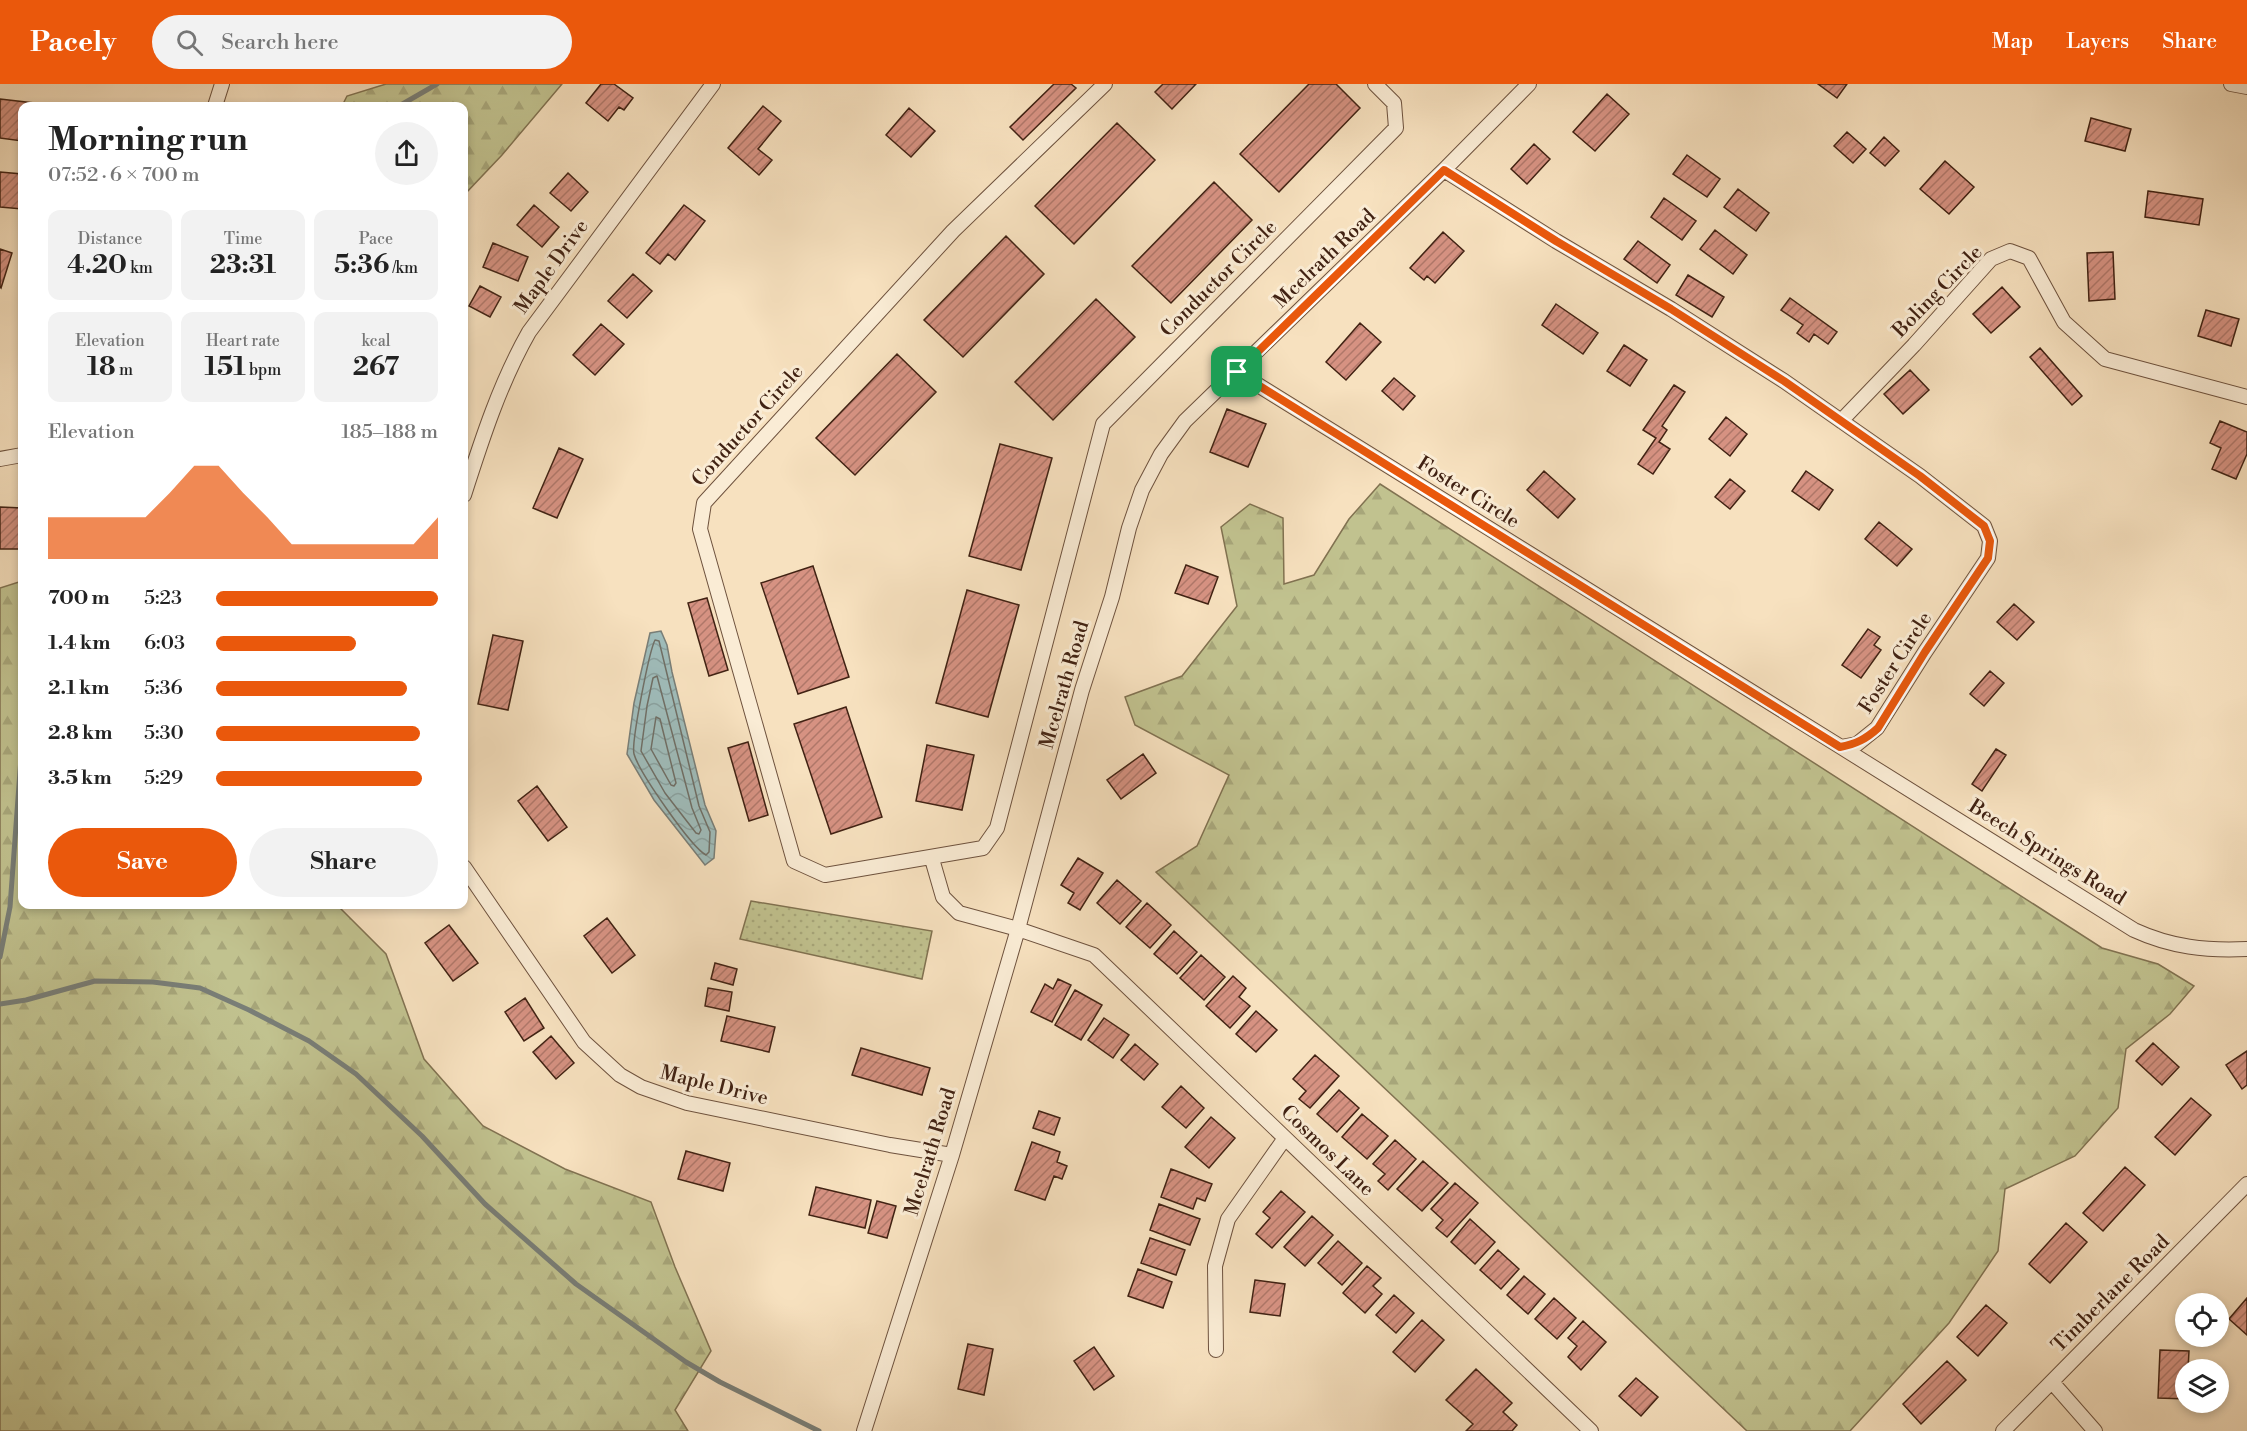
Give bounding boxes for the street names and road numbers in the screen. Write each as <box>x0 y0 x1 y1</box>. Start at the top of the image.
street label: Mcelrath Road <box>1269 204 1382 314</box>
street label: Maple Drive <box>509 215 595 319</box>
street label: Conductor Circle <box>1155 215 1283 343</box>
street label: Boling Circle <box>1887 241 1988 344</box>
street label: Conductor Circle <box>687 360 809 492</box>
street label: Foster Circle <box>1412 452 1524 534</box>
street label: Foster Circle <box>1854 607 1938 719</box>
street label: Mcelrath Road <box>1035 617 1095 752</box>
street label: Beech Springs Road <box>1963 794 2131 912</box>
street label: Maple Drive <box>657 1061 771 1111</box>
street label: Mcelrath Road <box>900 1085 962 1219</box>
street label: Cosmos Lane <box>1275 1100 1379 1202</box>
street label: Timberlane Road <box>2047 1229 2176 1358</box>

